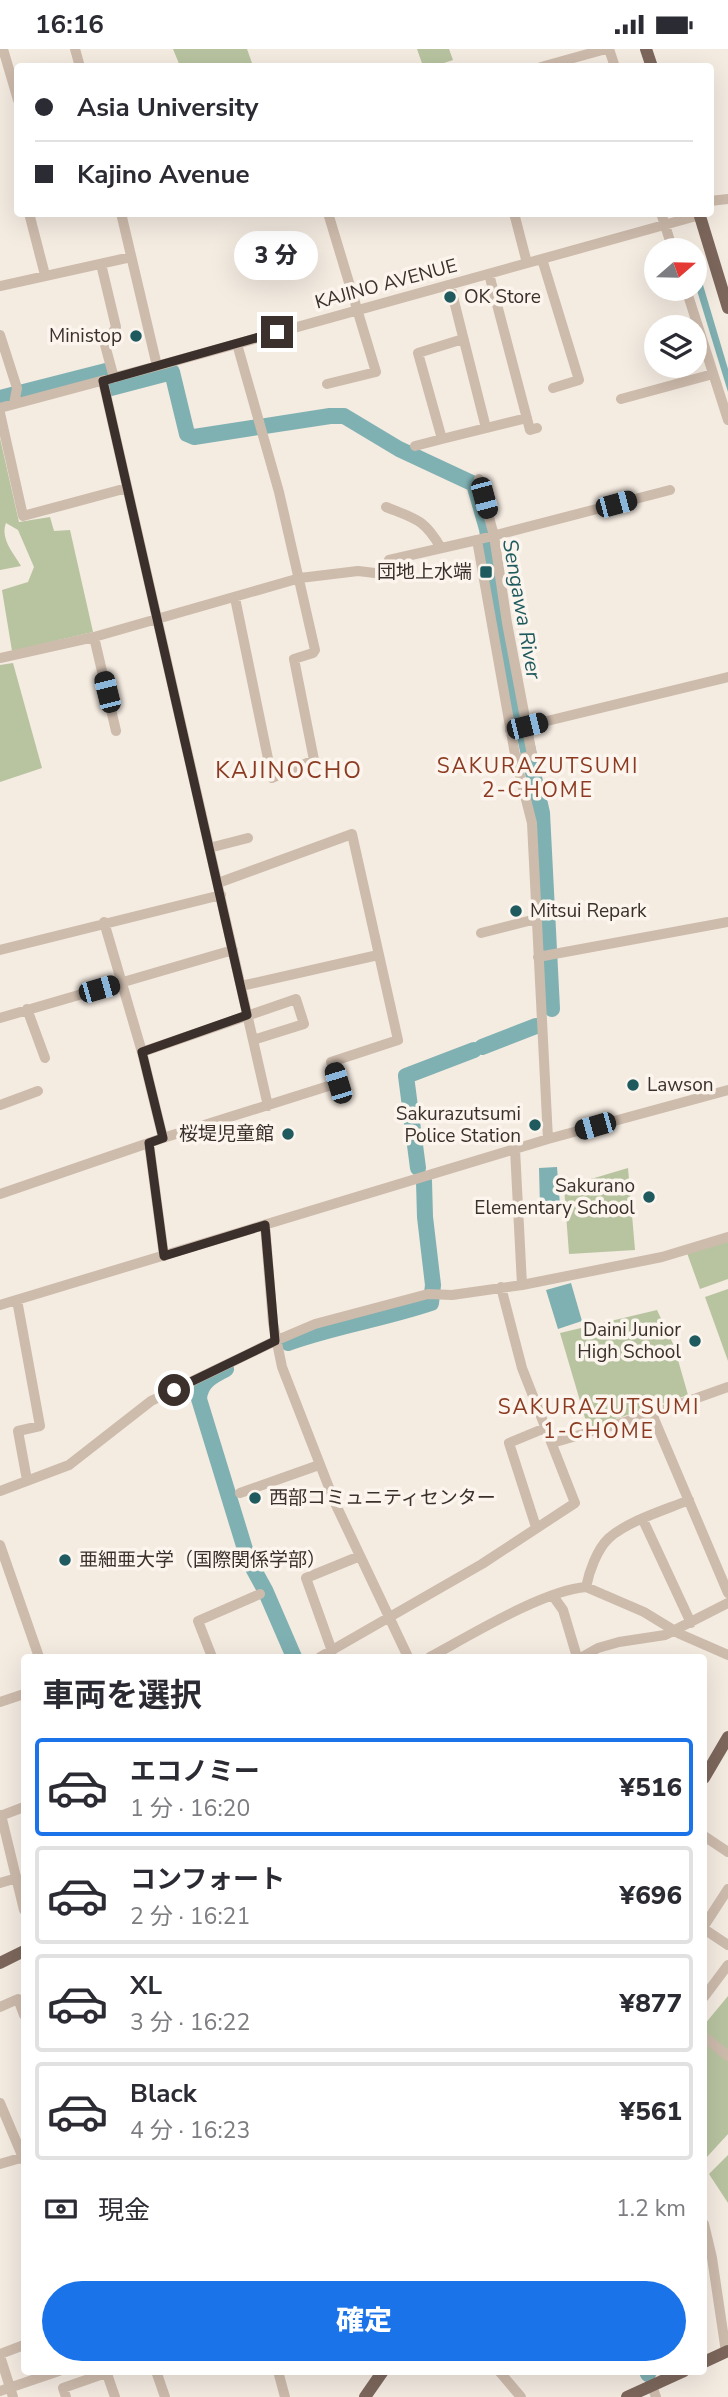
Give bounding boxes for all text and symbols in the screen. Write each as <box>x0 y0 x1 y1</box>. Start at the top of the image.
text: 16:16 <box>35 7 104 42</box>
text: Asia University <box>77 90 259 125</box>
text: Kajino Avenue <box>77 157 250 192</box>
callout: 3 分 <box>235 231 319 279</box>
north arrow <box>644 238 707 301</box>
map controls <box>644 238 707 378</box>
text: 3 分 <box>254 240 298 271</box>
street label: KAJINO AVENUE <box>312 253 460 315</box>
place label: OK Store <box>464 284 541 310</box>
marker: OK Store <box>442 289 458 305</box>
button: layers <box>644 315 707 378</box>
route end <box>261 316 293 348</box>
place label: Ministop <box>49 323 122 349</box>
marker: Ministop <box>128 328 144 344</box>
car <box>469 475 500 521</box>
car <box>593 488 640 520</box>
water label: Sengawa River <box>496 537 548 682</box>
place label: 団地上水端 <box>377 559 472 585</box>
marker: 団地上水端 <box>478 564 494 580</box>
car <box>92 669 123 715</box>
car <box>505 711 550 741</box>
district label: SAKURAZUTSUMI 2-CHOME <box>437 752 639 804</box>
district label: KAJINOCHO <box>215 755 363 786</box>
place label: Mitsui Repark <box>530 898 647 924</box>
marker: Mitsui Repark <box>508 903 524 919</box>
car <box>76 973 123 1005</box>
car <box>322 1060 355 1106</box>
place label: Lawson <box>647 1072 714 1098</box>
marker: Lawson <box>625 1077 641 1093</box>
place label: Sakurazutsumi Police Station <box>396 1101 521 1149</box>
car <box>572 1110 619 1142</box>
marker: Sakurazutsumi Police Station <box>527 1117 543 1133</box>
place label: 桜堤児童館 <box>179 1121 274 1147</box>
marker: 桜堤児童館 <box>280 1126 296 1142</box>
place label: Sakurano Elementary School <box>474 1173 635 1221</box>
marker: Sakurano Elementary School <box>641 1189 657 1205</box>
place label: Daini Junior High School <box>577 1317 681 1365</box>
marker: Daini Junior High School <box>687 1333 703 1349</box>
route start <box>158 1374 190 1406</box>
district label: SAKURAZUTSUMI 1-CHOME <box>498 1393 700 1445</box>
place label: 西部コミュニティセンター <box>269 1485 496 1511</box>
marker: 西部コミュニティセンター <box>247 1490 263 1506</box>
place label: 亜細亜大学（国際関係学部） <box>79 1547 326 1573</box>
marker: 亜細亜大学（国際関係学部） <box>57 1552 73 1568</box>
text: 車両を選択 <box>42 1674 202 1717</box>
text: エコノミー <box>130 1754 260 1789</box>
icon: car <box>46 1756 109 1819</box>
text: ¥516 <box>620 1770 682 1805</box>
text: 1 分 · 16:20 <box>130 1793 250 1824</box>
text: コンフォート <box>130 1862 285 1897</box>
icon: car <box>46 1864 109 1927</box>
text: ¥696 <box>620 1878 682 1913</box>
text: 2 分 · 16:21 <box>130 1901 250 1932</box>
text: XL <box>130 1968 162 2003</box>
icon: car <box>46 1972 109 2035</box>
text: ¥877 <box>620 1986 682 2021</box>
text: 3 分 · 16:22 <box>130 2007 250 2038</box>
text: Black <box>130 2076 197 2111</box>
icon: car <box>46 2080 109 2143</box>
text: ¥561 <box>620 2094 682 2129</box>
text: 4 分 · 16:23 <box>130 2115 250 2146</box>
icon: cash <box>42 2190 80 2228</box>
text: 現金 <box>98 2193 150 2228</box>
text: 1.2 km <box>616 2193 686 2224</box>
button: 確定 <box>42 2281 686 2361</box>

